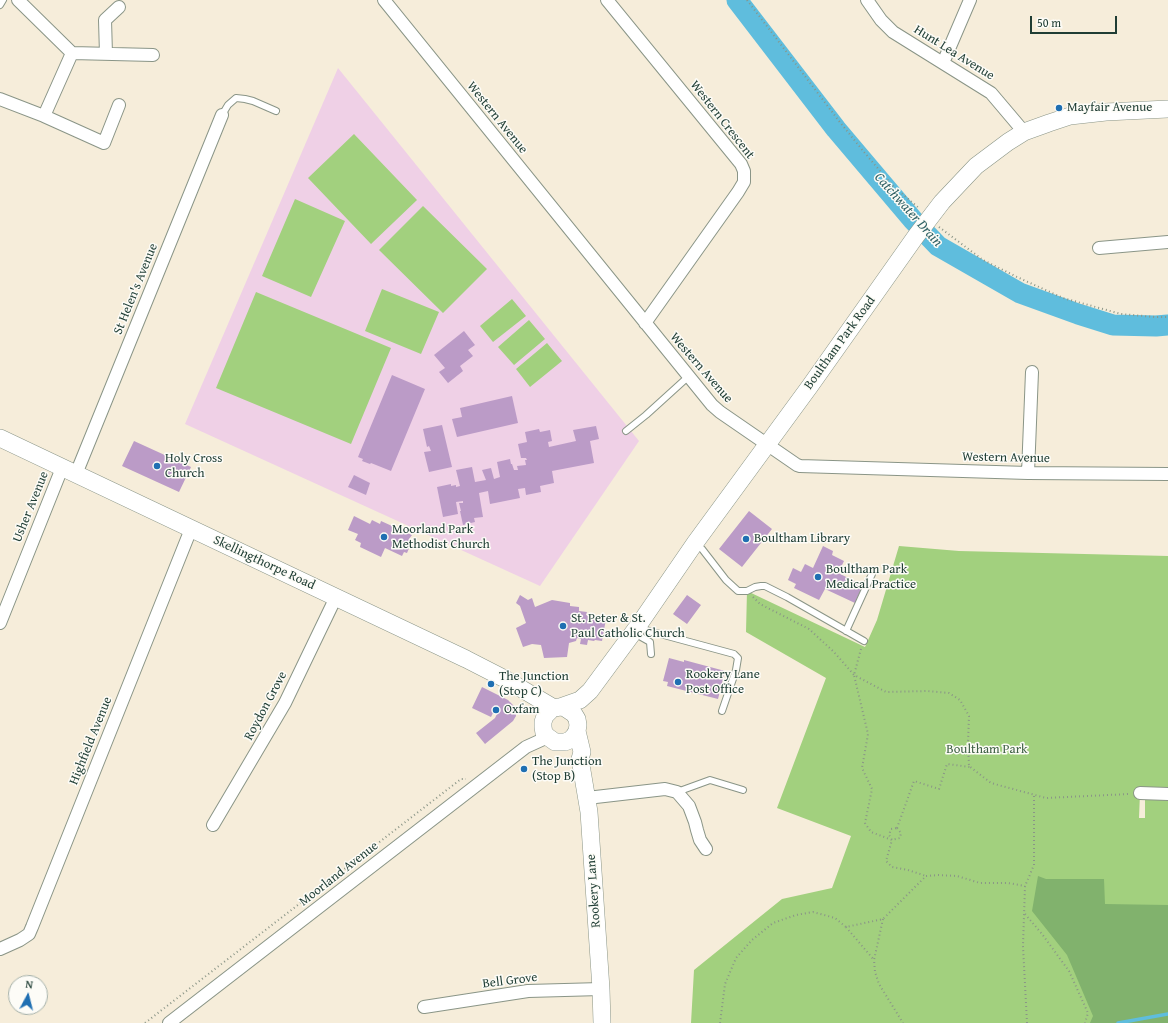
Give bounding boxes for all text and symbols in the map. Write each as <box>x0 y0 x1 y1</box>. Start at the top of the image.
scale bar <box>1032 8 1119 34</box>
text: 50 m <box>1037 14 1061 31</box>
street label: Hunt Lea Avenue <box>911 22 997 84</box>
street label: Western Crescent <box>687 78 757 162</box>
street label: Western Avenue <box>463 79 531 157</box>
place label: Mayfair Avenue <box>1067 100 1152 116</box>
marker: Mayfair Avenue <box>1054 103 1064 113</box>
water label: Catchwater Drain <box>870 170 946 250</box>
street label: St Helen's Avenue <box>111 241 161 337</box>
street label: Boultham Park Road <box>801 293 879 393</box>
street label: Western Avenue <box>666 330 736 406</box>
street label: Western Avenue <box>962 449 1050 467</box>
place label: Holy Cross Church <box>165 451 222 482</box>
marker: Holy Cross Church <box>152 461 162 471</box>
street label: Usher Avenue <box>10 469 52 545</box>
place label: Moorland Park Methodist Church <box>392 522 490 553</box>
place label: Boultham Library <box>754 531 850 547</box>
marker: Moorland Park Methodist Church <box>379 532 389 542</box>
street label: Skellingthorpe Road <box>211 533 317 593</box>
marker: Boultham Library <box>741 534 751 544</box>
place label: Boultham Park Medical Practice <box>826 562 916 593</box>
marker: Boultham Park Medical Practice <box>813 572 823 582</box>
place label: St. Peter & St. Paul Catholic Church <box>571 611 685 642</box>
marker: St. Peter & St. Paul Catholic Church <box>558 621 568 631</box>
place label: Rookery Lane Post Office <box>686 667 760 698</box>
street label: Roydon Grove <box>241 669 291 743</box>
place label: The Junction (Stop C) <box>499 669 569 700</box>
marker: Rookery Lane Post Office <box>673 677 683 687</box>
marker: The Junction (Stop C) <box>486 679 496 689</box>
street label: Highfield Avenue <box>66 695 116 787</box>
place label: Oxfam <box>504 702 539 718</box>
marker: Oxfam <box>491 705 501 715</box>
park label: Boultham Park <box>946 742 1028 758</box>
place label: The Junction (Stop B) <box>532 754 602 785</box>
marker: The Junction (Stop B) <box>519 764 529 774</box>
street label: Moorland Avenue <box>296 838 382 910</box>
street label: Rookery Lane <box>584 854 604 928</box>
street label: Bell Grove <box>482 970 538 992</box>
north arrow <box>8 975 48 1015</box>
text: N <box>25 976 34 992</box>

